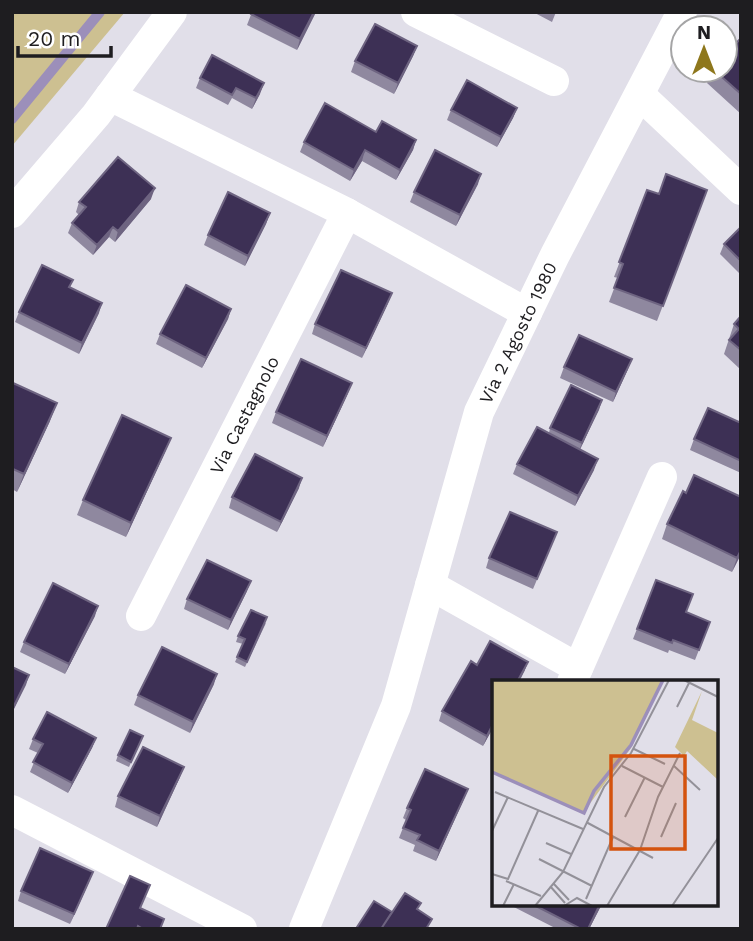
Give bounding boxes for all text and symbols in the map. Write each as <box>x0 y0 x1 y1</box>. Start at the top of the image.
scale bar <box>18 14 110 58</box>
north arrow <box>669 14 739 84</box>
text: N <box>697 21 711 44</box>
text: 20 m <box>28 26 80 51</box>
street label: Via 2 Agosto 1980 <box>474 258 561 407</box>
street label: Via Castagnolo <box>205 352 283 477</box>
inset map <box>492 680 718 906</box>

